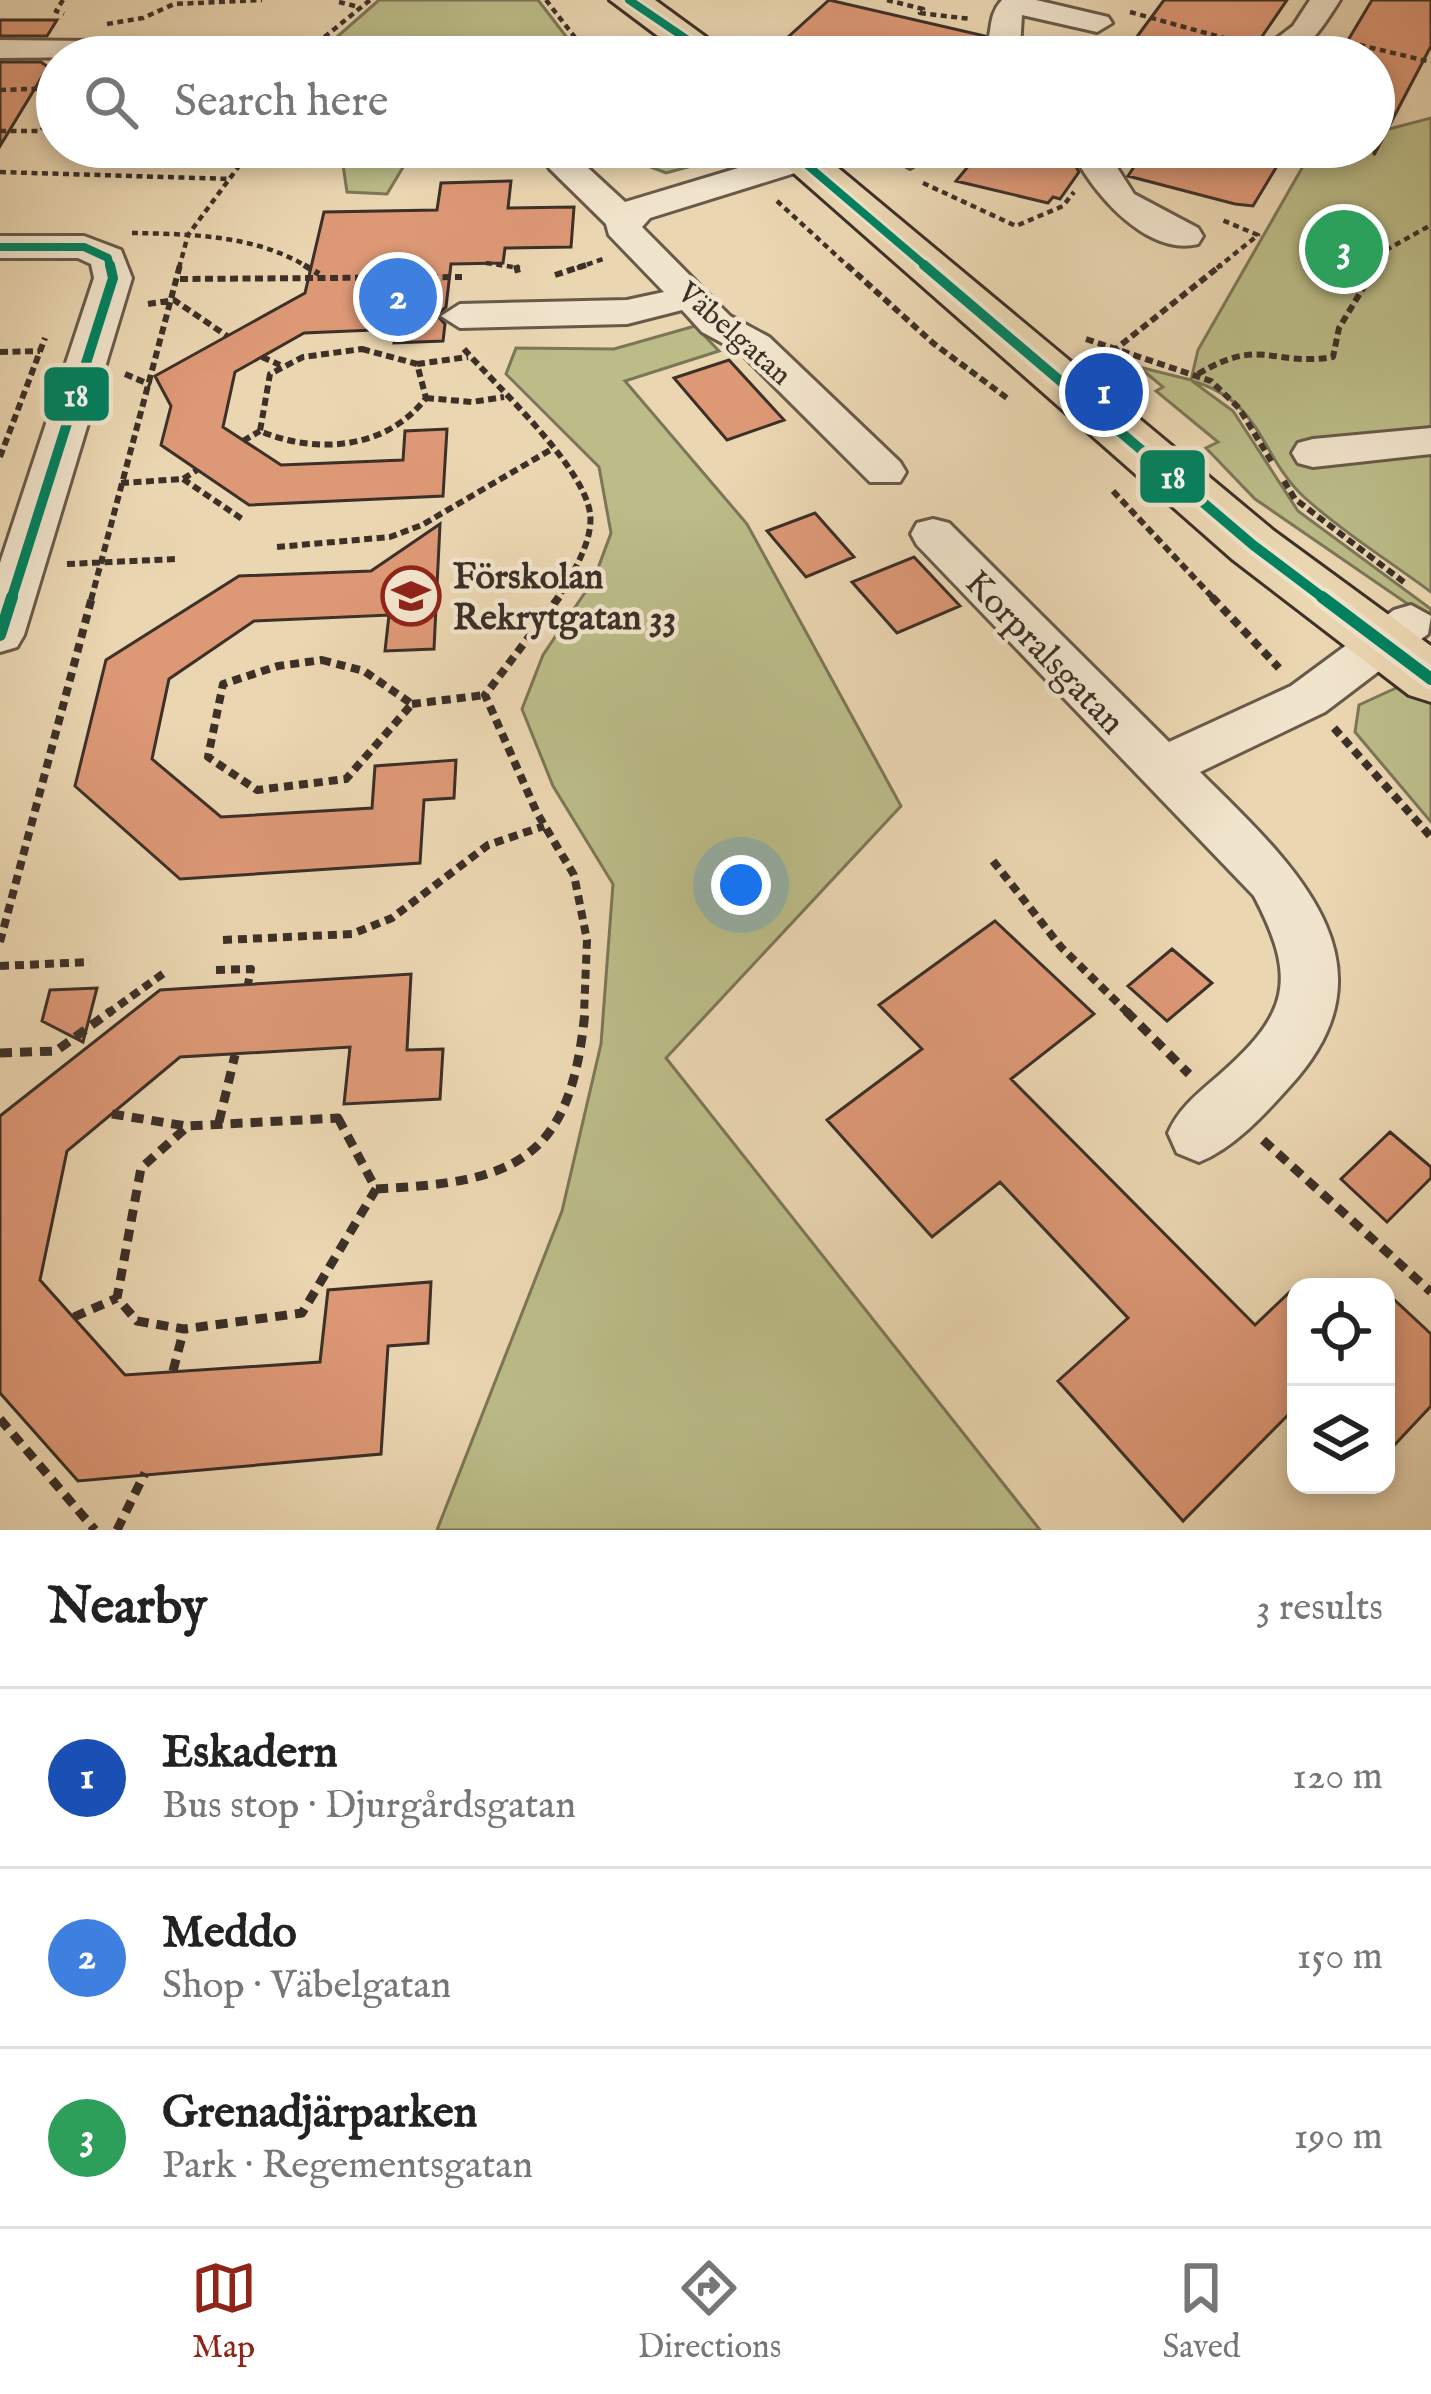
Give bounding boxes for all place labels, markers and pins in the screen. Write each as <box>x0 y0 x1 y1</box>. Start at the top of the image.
pin: 3 <box>1305 204 1383 294</box>
pin: 2 <box>359 252 437 342</box>
pin: 1 <box>1065 347 1143 437</box>
place label: Förskolan Rekrytgatan 33 <box>453 555 676 642</box>
school or university icon: Förskolan Rekrytgatan 33 <box>380 565 442 627</box>

